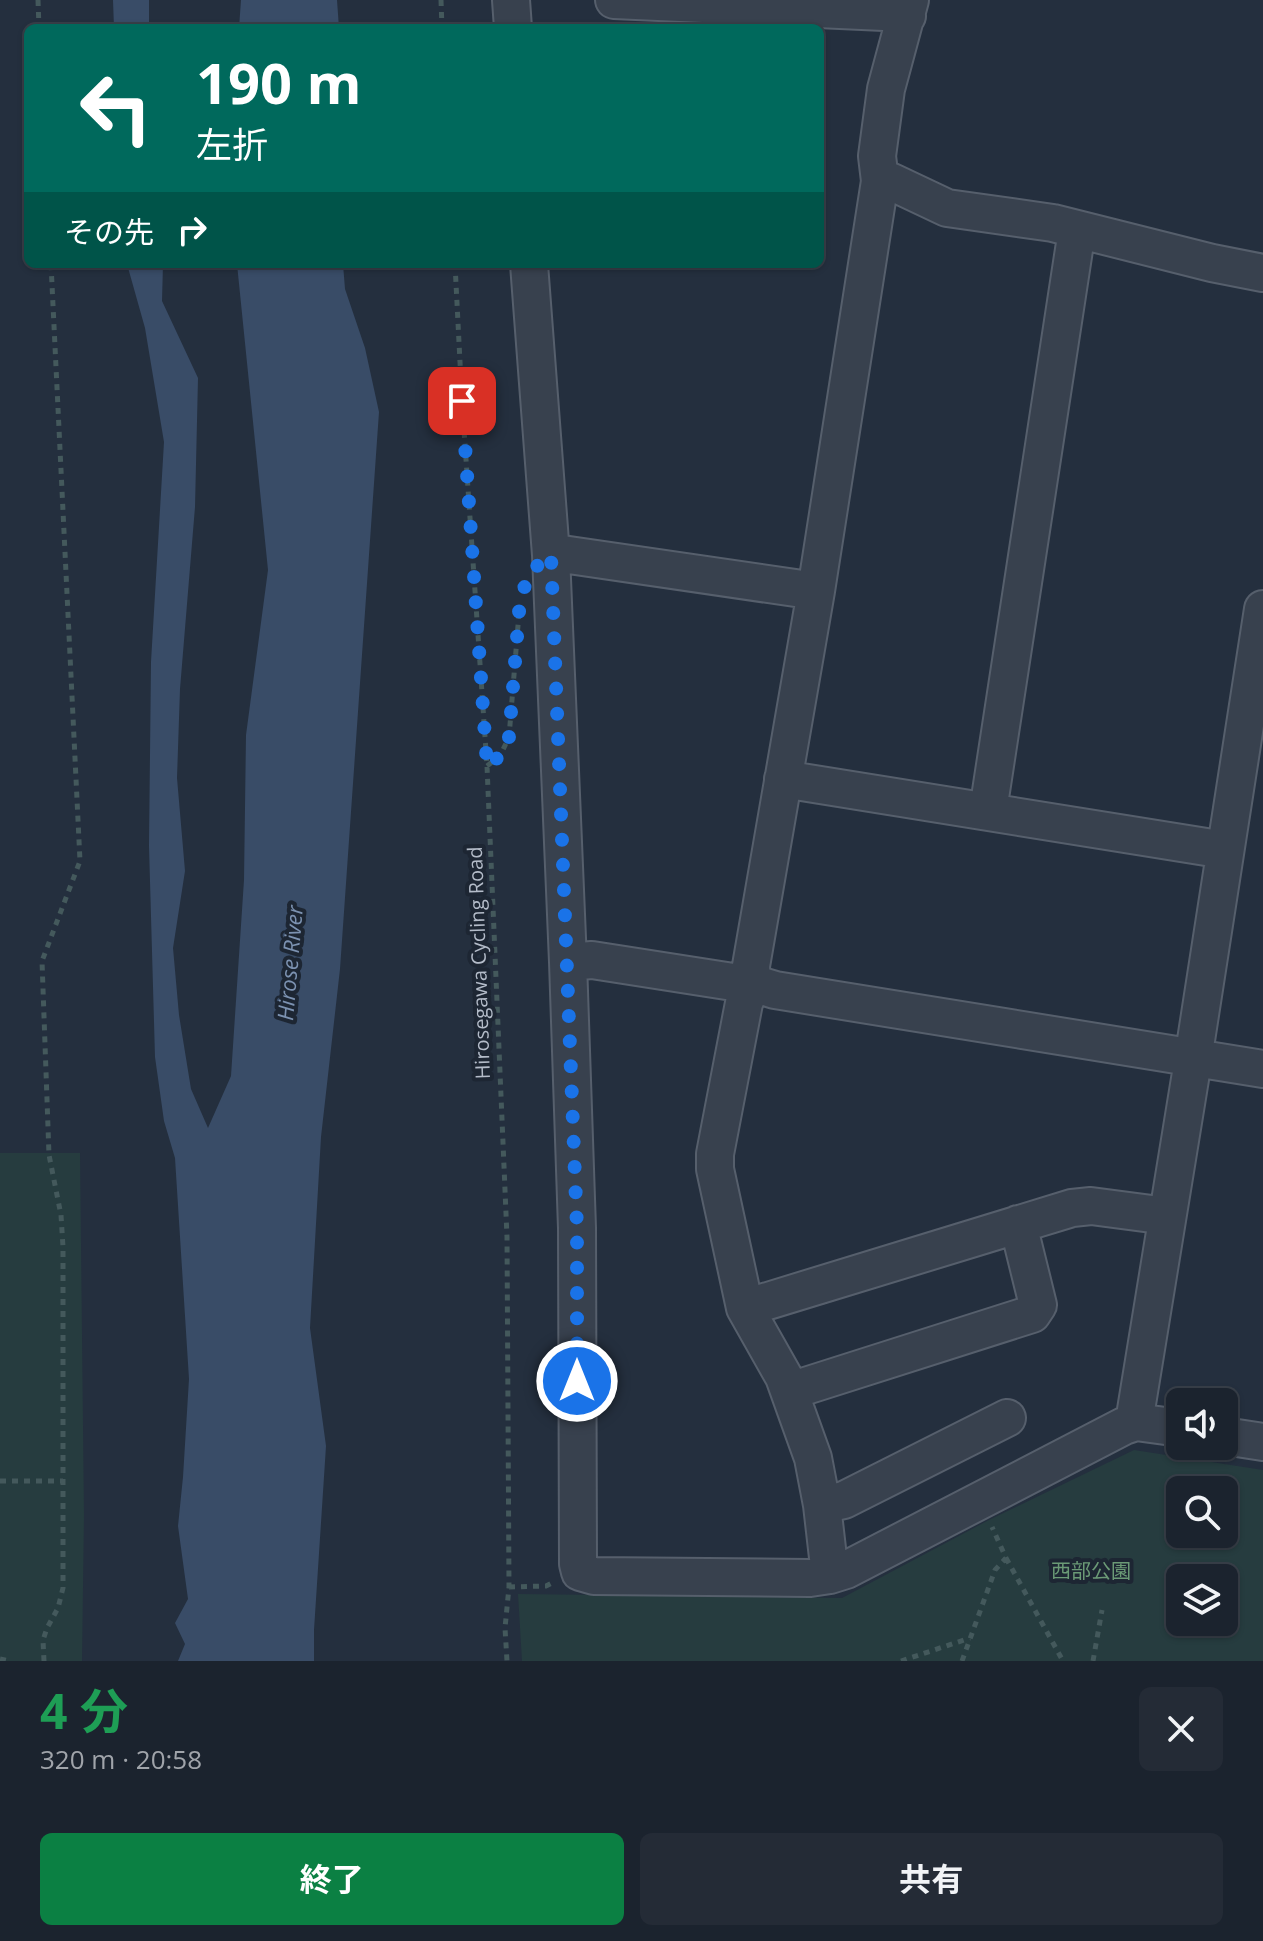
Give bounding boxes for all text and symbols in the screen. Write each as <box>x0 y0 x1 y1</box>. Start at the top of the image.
text: 190 m <box>196 44 362 120</box>
icon: left <box>64 56 168 160</box>
text: 左折 <box>196 120 268 169</box>
icon: right <box>170 208 214 252</box>
text: その先 <box>64 211 154 252</box>
pin <box>428 367 496 435</box>
icon: arrive <box>440 379 484 423</box>
street label: Hirosegawa Cycling Road <box>461 846 496 1080</box>
water label: Hirose River <box>269 903 309 1022</box>
position arrow <box>535 1339 619 1423</box>
map controls <box>1166 1388 1238 1636</box>
button: sound <box>1166 1388 1238 1460</box>
button: search <box>1166 1476 1238 1548</box>
park label: 西部公園 <box>1051 1557 1131 1584</box>
button: layers <box>1166 1564 1238 1636</box>
text: 4 分 <box>40 1678 128 1743</box>
button: close <box>1139 1687 1223 1771</box>
text: 320 m · 20:58 <box>40 1741 202 1777</box>
button: 終了 <box>40 1833 624 1925</box>
button: 共有 <box>640 1833 1223 1925</box>

